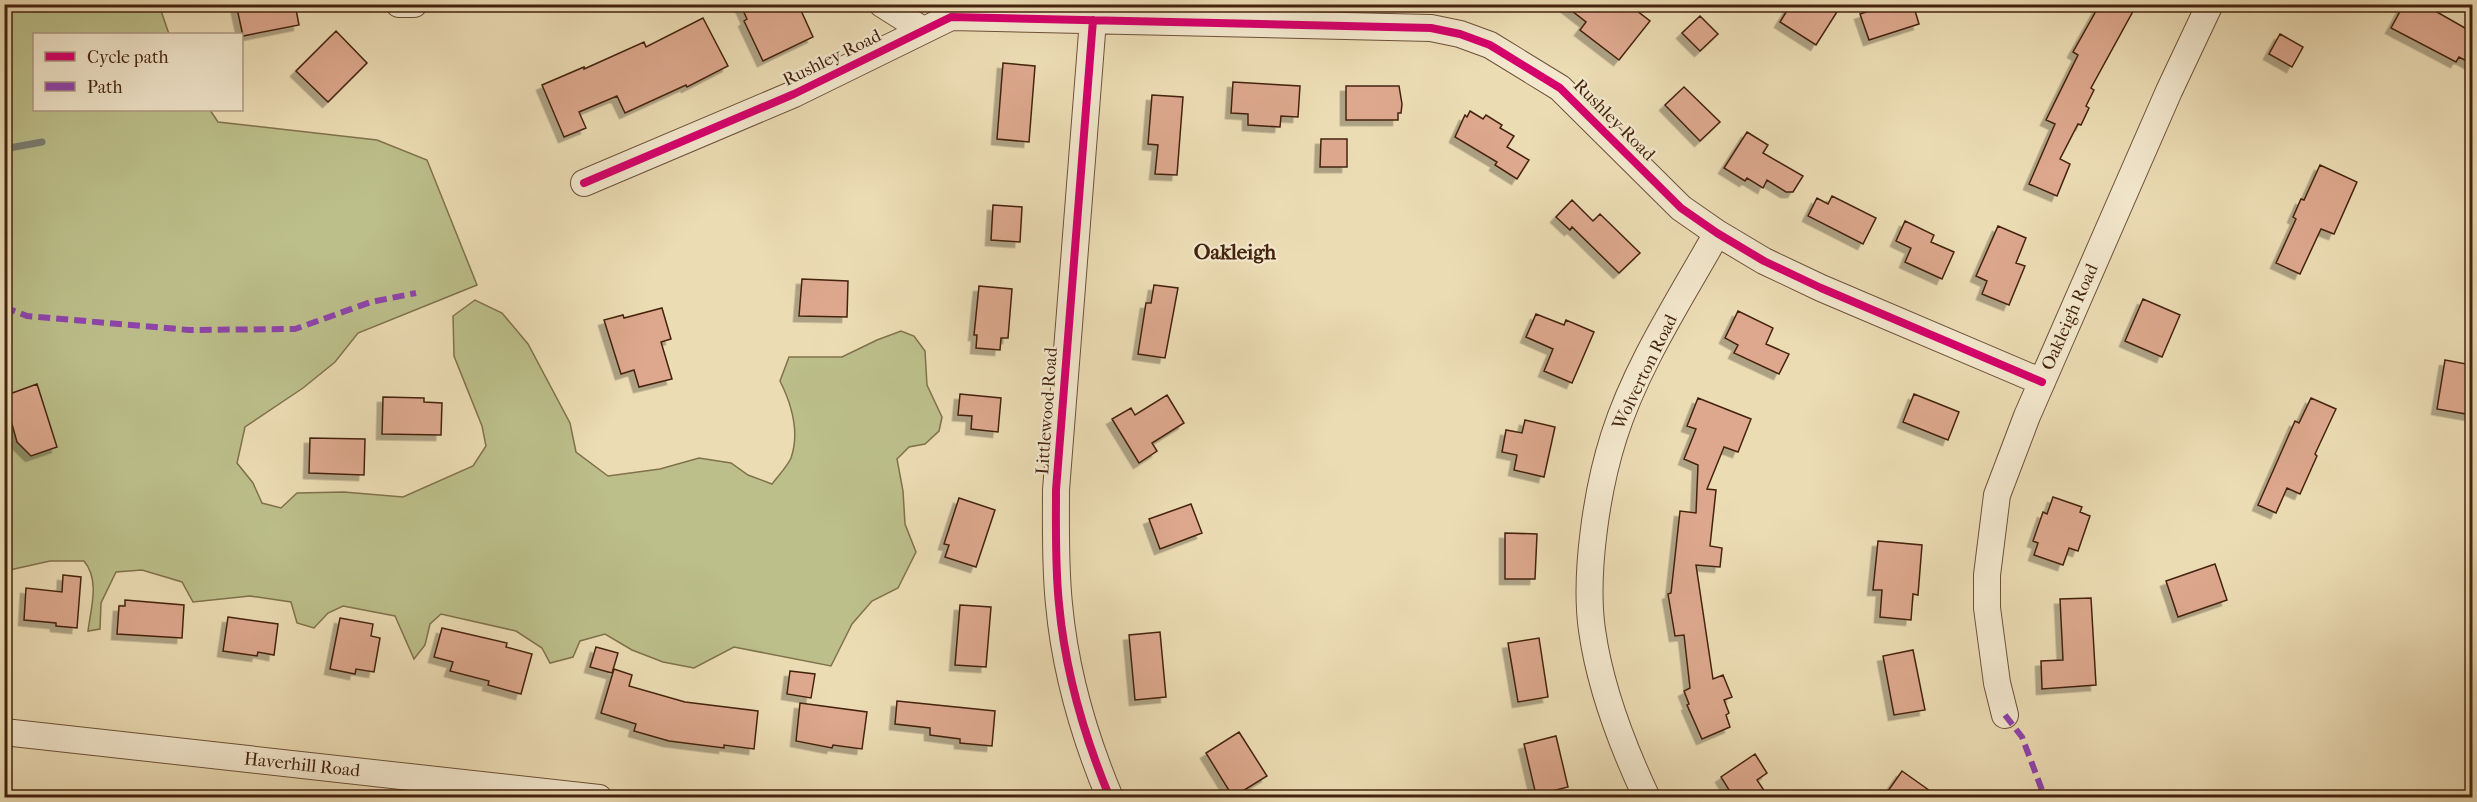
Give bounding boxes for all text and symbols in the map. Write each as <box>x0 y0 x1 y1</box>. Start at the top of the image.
street label: Rushley Road <box>779 25 885 91</box>
legend <box>33 33 243 111</box>
text: Cycle path <box>87 47 168 68</box>
street label: Rushley Road <box>1569 75 1659 165</box>
text: Path <box>87 77 123 98</box>
district label: Oakleigh <box>1194 240 1276 264</box>
street label: Oakleigh Road <box>2037 260 2103 374</box>
street label: Wolverton Road <box>1608 311 1682 434</box>
street label: Littlewood Road <box>1032 346 1062 475</box>
street label: Haverhill Road <box>243 748 361 782</box>

